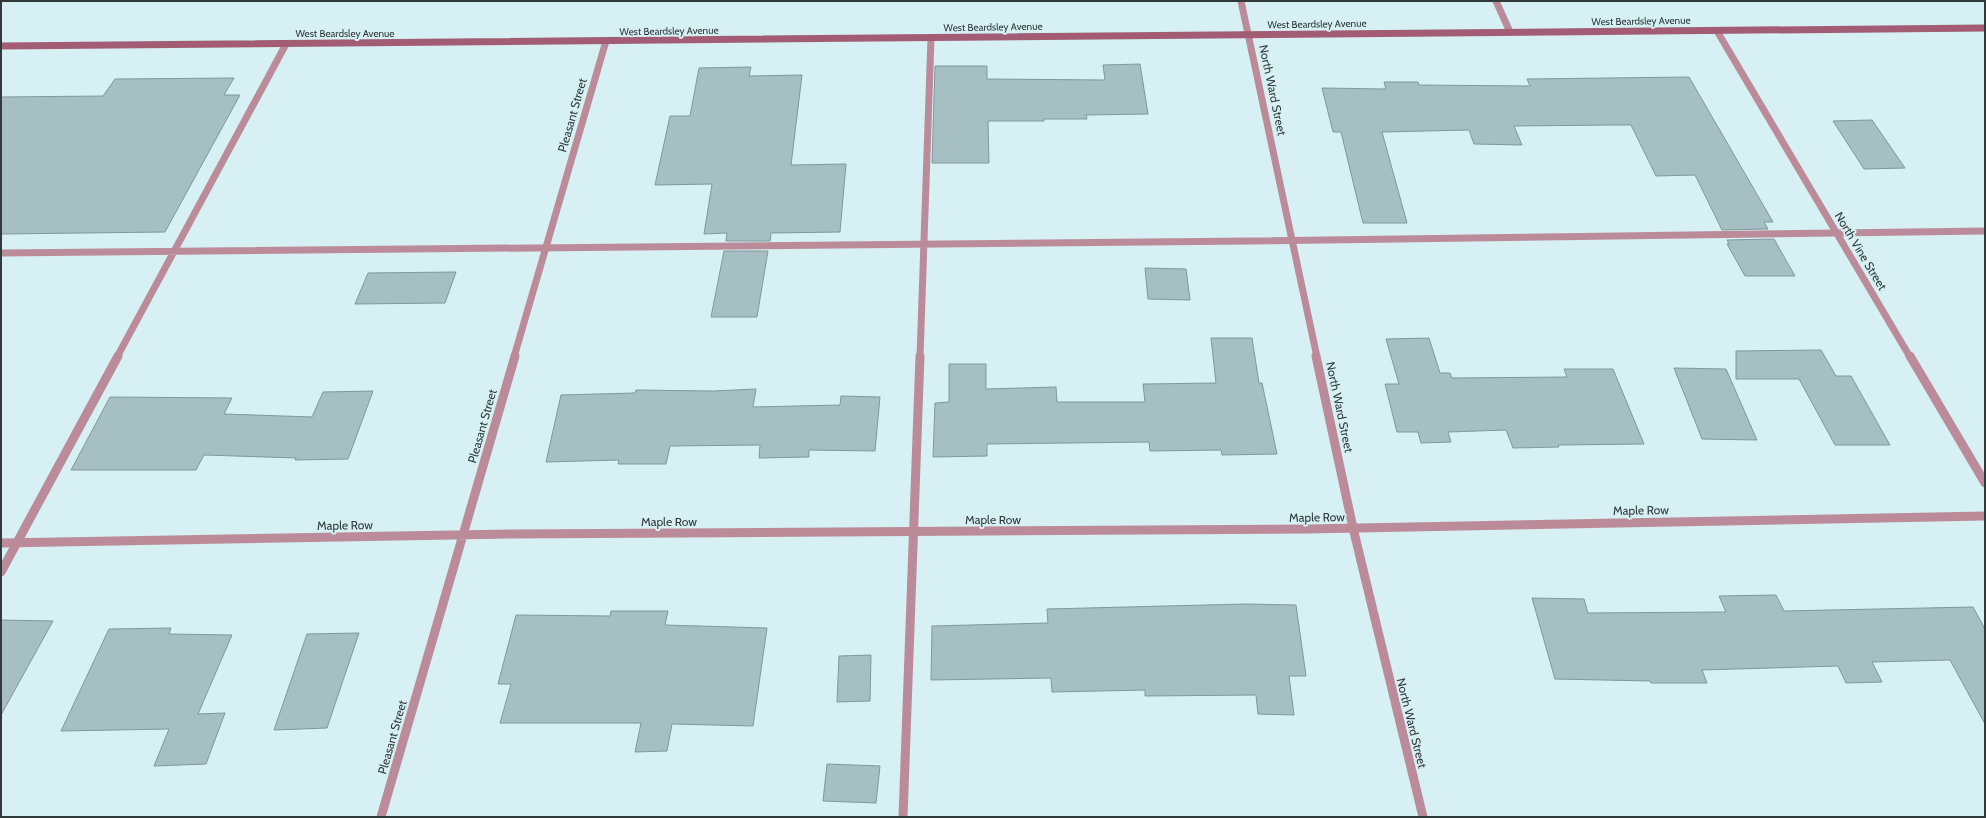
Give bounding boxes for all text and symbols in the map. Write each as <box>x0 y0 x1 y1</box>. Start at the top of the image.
street label: West Beardsley Avenue <box>1591 14 1691 28</box>
street label: West Beardsley Avenue <box>1267 17 1367 31</box>
street label: West Beardsley Avenue <box>943 20 1043 34</box>
street label: West Beardsley Avenue <box>619 24 719 38</box>
street label: West Beardsley Avenue <box>296 27 394 40</box>
street label: North Ward Street <box>1256 43 1290 137</box>
street label: Pleasant Street <box>554 76 590 154</box>
street label: North Vine Street <box>1832 209 1890 293</box>
street label: North Ward Street <box>1323 360 1357 454</box>
street label: Pleasant Street <box>464 387 500 465</box>
street label: Maple Row <box>1613 502 1669 518</box>
street label: Maple Row <box>1289 509 1345 525</box>
street label: Maple Row <box>965 512 1021 527</box>
street label: Maple Row <box>641 514 697 529</box>
street label: Maple Row <box>317 517 373 533</box>
street label: North Ward Street <box>1394 676 1430 770</box>
street label: Pleasant Street <box>374 698 410 776</box>

